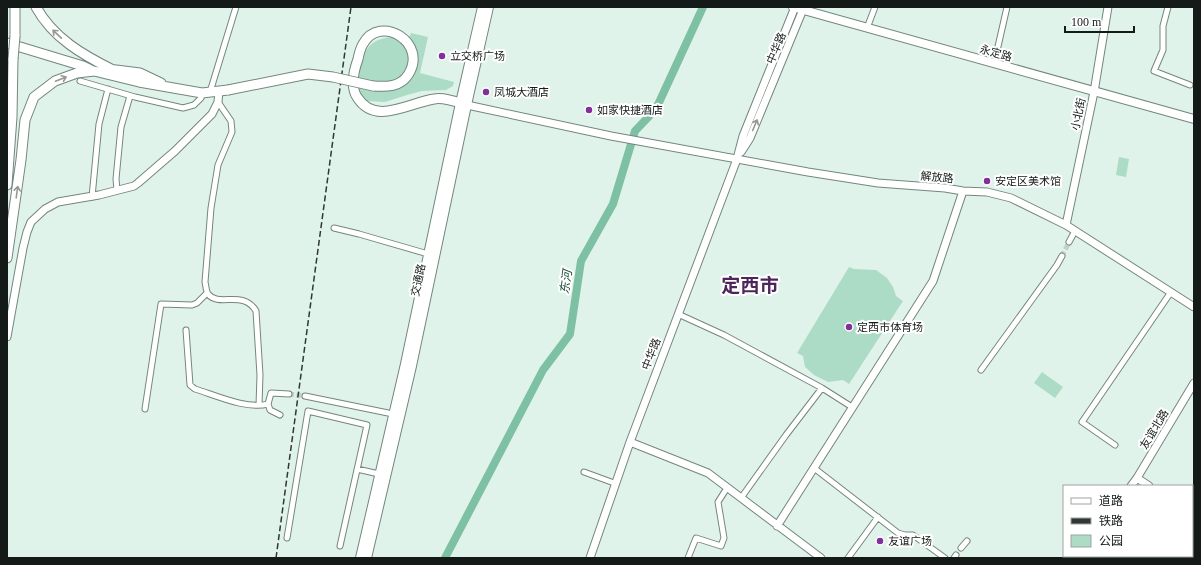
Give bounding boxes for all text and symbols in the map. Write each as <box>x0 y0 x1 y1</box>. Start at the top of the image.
scale bar <box>1065 8 1134 34</box>
text: 100 m <box>1071 15 1102 29</box>
one-way arrow <box>53 30 63 39</box>
street label: 中华路 <box>764 30 788 66</box>
street label: 永定路 <box>978 43 1014 63</box>
place label: 立交桥广场 <box>450 50 505 62</box>
marker: 立交桥广场 <box>437 51 447 61</box>
one-way arrow <box>55 74 67 82</box>
place label: 凤城大酒店 <box>494 86 549 98</box>
marker: 凤城大酒店 <box>481 87 491 97</box>
street label: 小北街 <box>1069 97 1087 131</box>
place label: 如家快捷酒店 <box>597 104 663 116</box>
marker: 如家快捷酒店 <box>584 105 594 115</box>
one-way arrow <box>752 119 760 131</box>
street label: 解放路 <box>920 170 954 184</box>
place label: 安定区美术馆 <box>995 175 1061 187</box>
marker: 安定区美术馆 <box>982 176 992 186</box>
one-way arrow <box>13 185 21 198</box>
street label: 交通路 <box>409 263 427 297</box>
water label: 东河 <box>557 267 575 295</box>
district label: 定西市 <box>721 275 779 296</box>
place label: 定西市体育场 <box>857 321 923 333</box>
marker: 定西市体育场 <box>844 322 854 332</box>
street label: 中华路 <box>639 336 663 372</box>
street label: 友谊北路 <box>1138 407 1170 451</box>
legend <box>1063 485 1193 557</box>
text: 道路 <box>1099 494 1123 508</box>
text: 铁路 <box>1099 514 1123 528</box>
text: 公园 <box>1099 534 1123 548</box>
place label: 友谊广场 <box>888 535 932 547</box>
marker: 友谊广场 <box>875 536 885 546</box>

